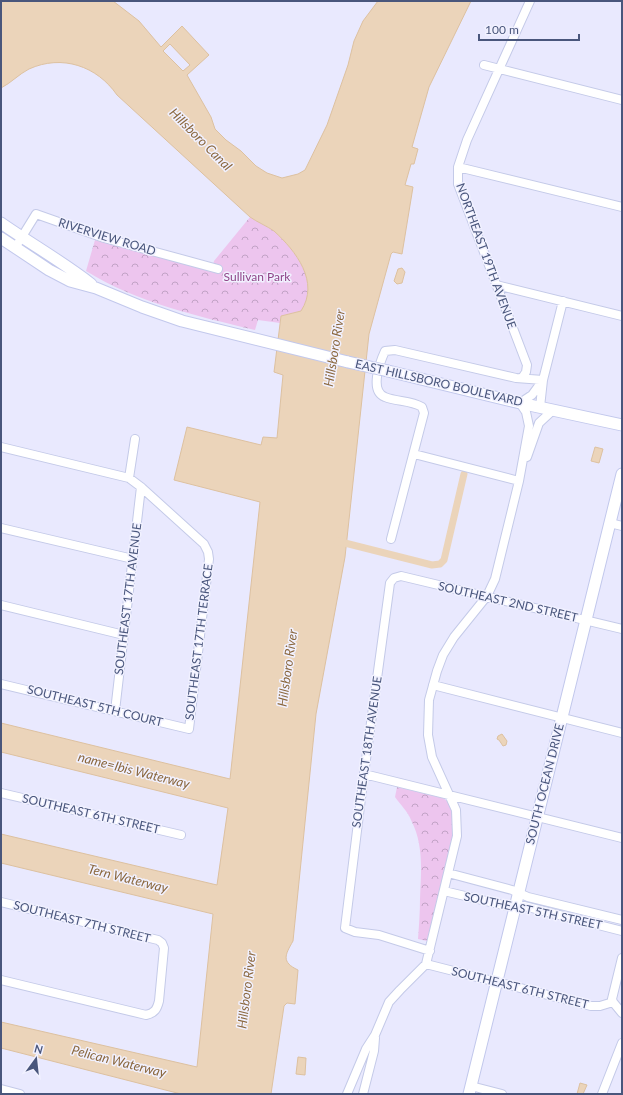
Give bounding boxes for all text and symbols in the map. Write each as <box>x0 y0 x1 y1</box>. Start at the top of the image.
scale bar <box>479 16 579 42</box>
text: 100 m <box>485 22 519 37</box>
water label: Hillsboro Canal <box>166 104 236 174</box>
street label: NORTHEAST 19TH AVENUE <box>453 181 520 331</box>
street label: RIVERVIEW ROAD <box>57 215 158 258</box>
park label: Sullivan Park <box>224 269 291 284</box>
water label: Hillsboro River <box>320 308 348 388</box>
street label: EAST HILLSBORO BOULEVARD <box>354 356 524 409</box>
street label: SOUTHEAST 17TH AVENUE <box>111 522 144 676</box>
street label: SOUTHEAST 17TH TERRACE <box>181 563 216 721</box>
street label: SOUTHEAST 2ND STREET <box>437 578 579 625</box>
water label: Hillsboro River <box>274 628 300 708</box>
street label: SOUTHEAST 18TH AVENUE <box>348 675 385 829</box>
street label: SOUTHEAST 5TH COURT <box>26 681 165 730</box>
street label: SOUTH OCEAN DRIVE <box>522 722 567 846</box>
water label: name=Ibis Waterway <box>77 748 192 792</box>
street label: SOUTHEAST 6TH STREET <box>21 790 161 837</box>
water label: Tern Waterway <box>86 860 170 896</box>
street label: SOUTHEAST 5TH STREET <box>463 889 604 932</box>
street label: SOUTHEAST 7TH STREET <box>12 897 152 946</box>
water label: Hillsboro River <box>233 950 259 1030</box>
street label: SOUTHEAST 6TH STREET <box>450 963 590 1012</box>
north arrow <box>16 1039 56 1079</box>
text: N <box>33 1041 44 1056</box>
water label: Pelican Waterway <box>70 1042 169 1081</box>

